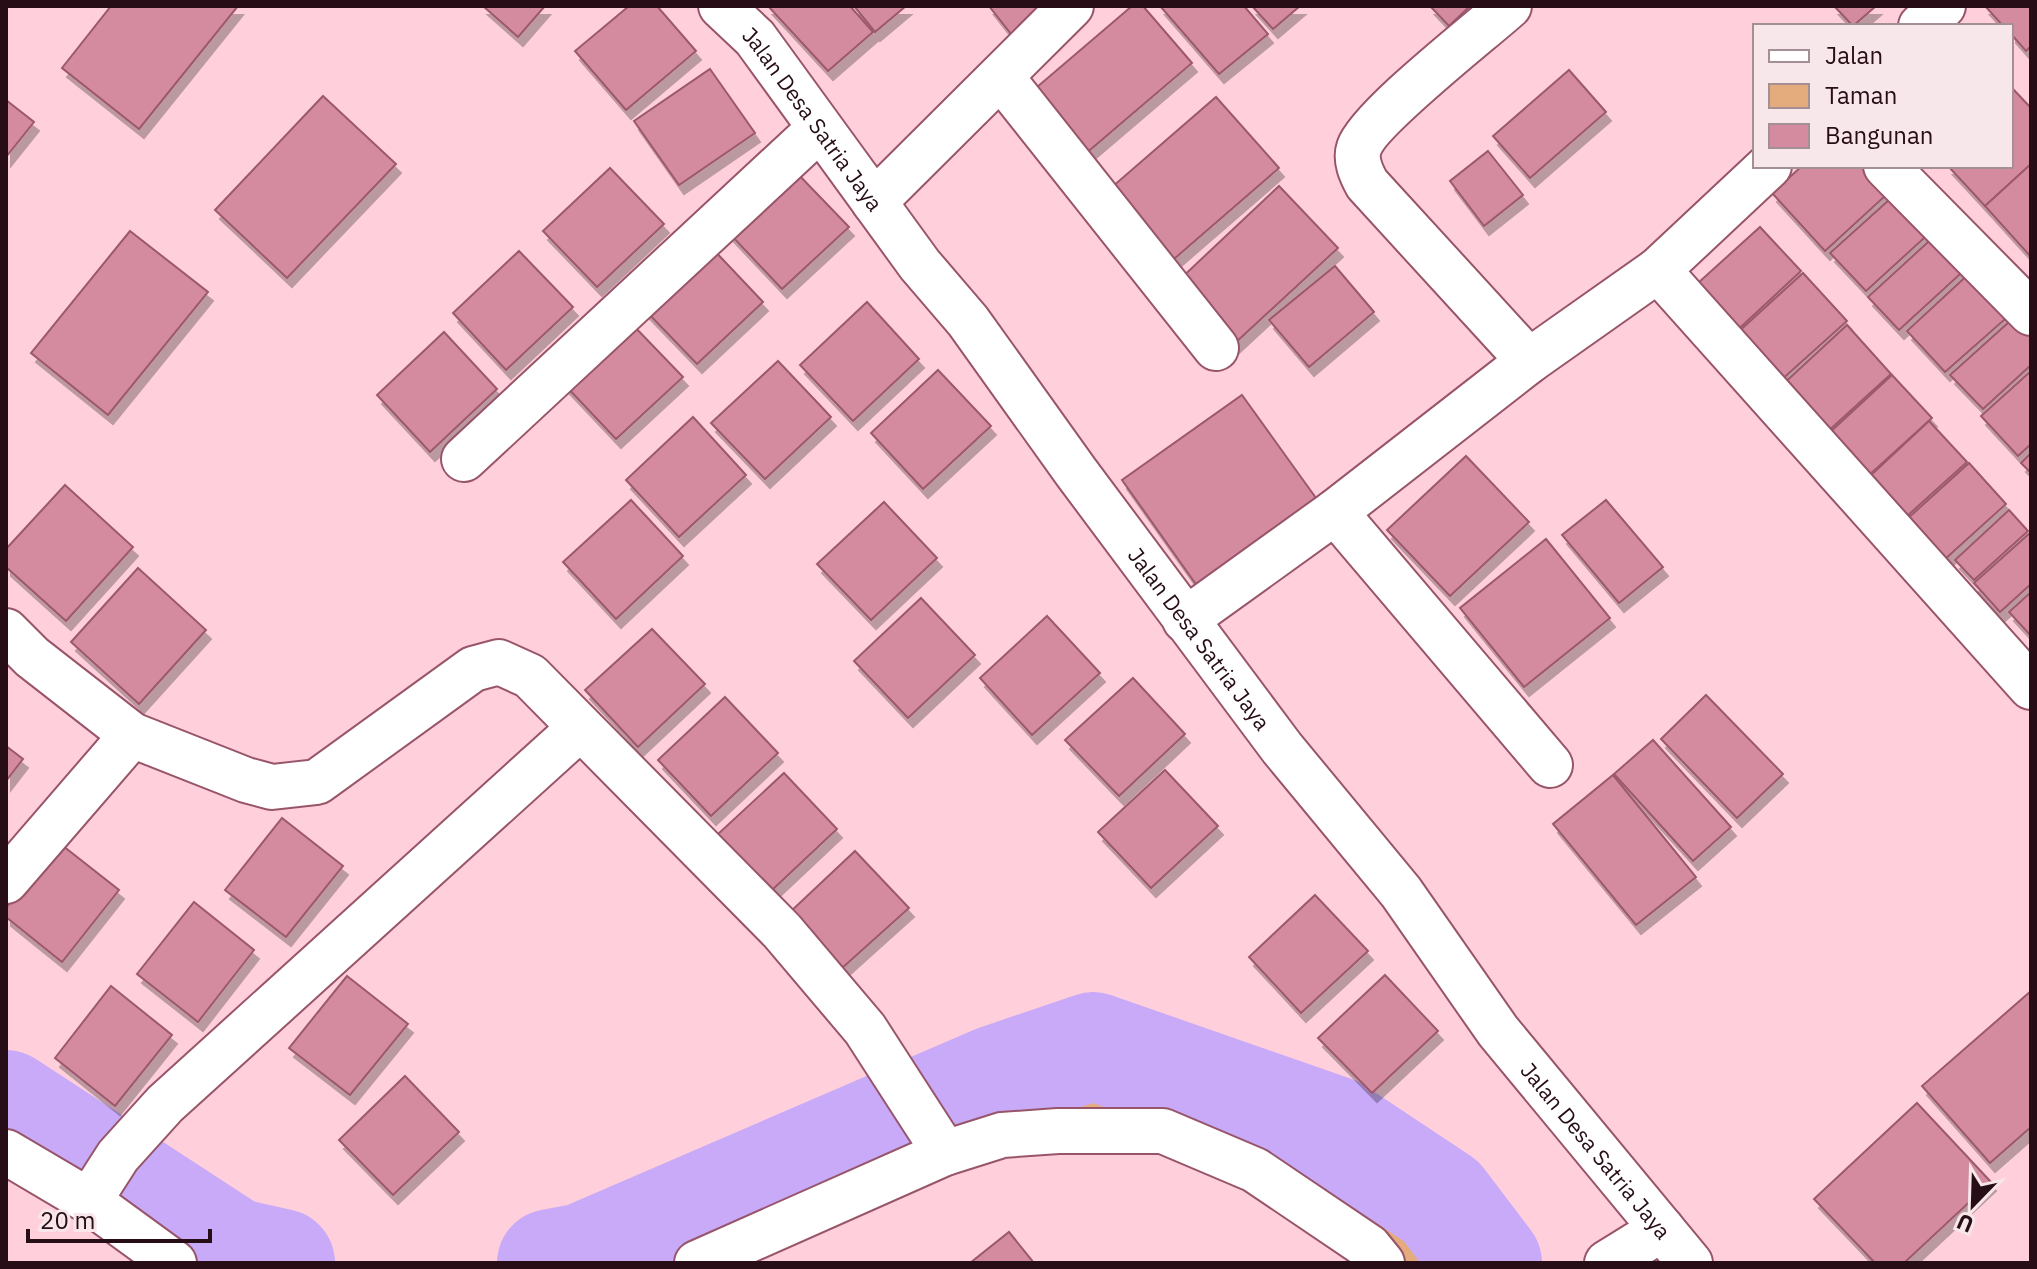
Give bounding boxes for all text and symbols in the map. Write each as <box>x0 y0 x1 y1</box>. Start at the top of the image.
street label: Jalan Desa Satria Jaya <box>737 20 890 216</box>
legend <box>1753 24 2013 168</box>
text: Jalan <box>1825 39 1883 71</box>
text: Taman <box>1825 79 1897 111</box>
text: Bangunan <box>1825 119 1933 151</box>
street label: Jalan Desa Satria Jaya <box>1122 541 1278 736</box>
street label: Jalan Desa Satria Jaya <box>1515 1056 1678 1245</box>
north arrow <box>1933 1165 2013 1245</box>
scale bar <box>28 1193 210 1243</box>
text: 20 m <box>40 1204 95 1236</box>
text: U <box>1952 1208 1978 1240</box>

